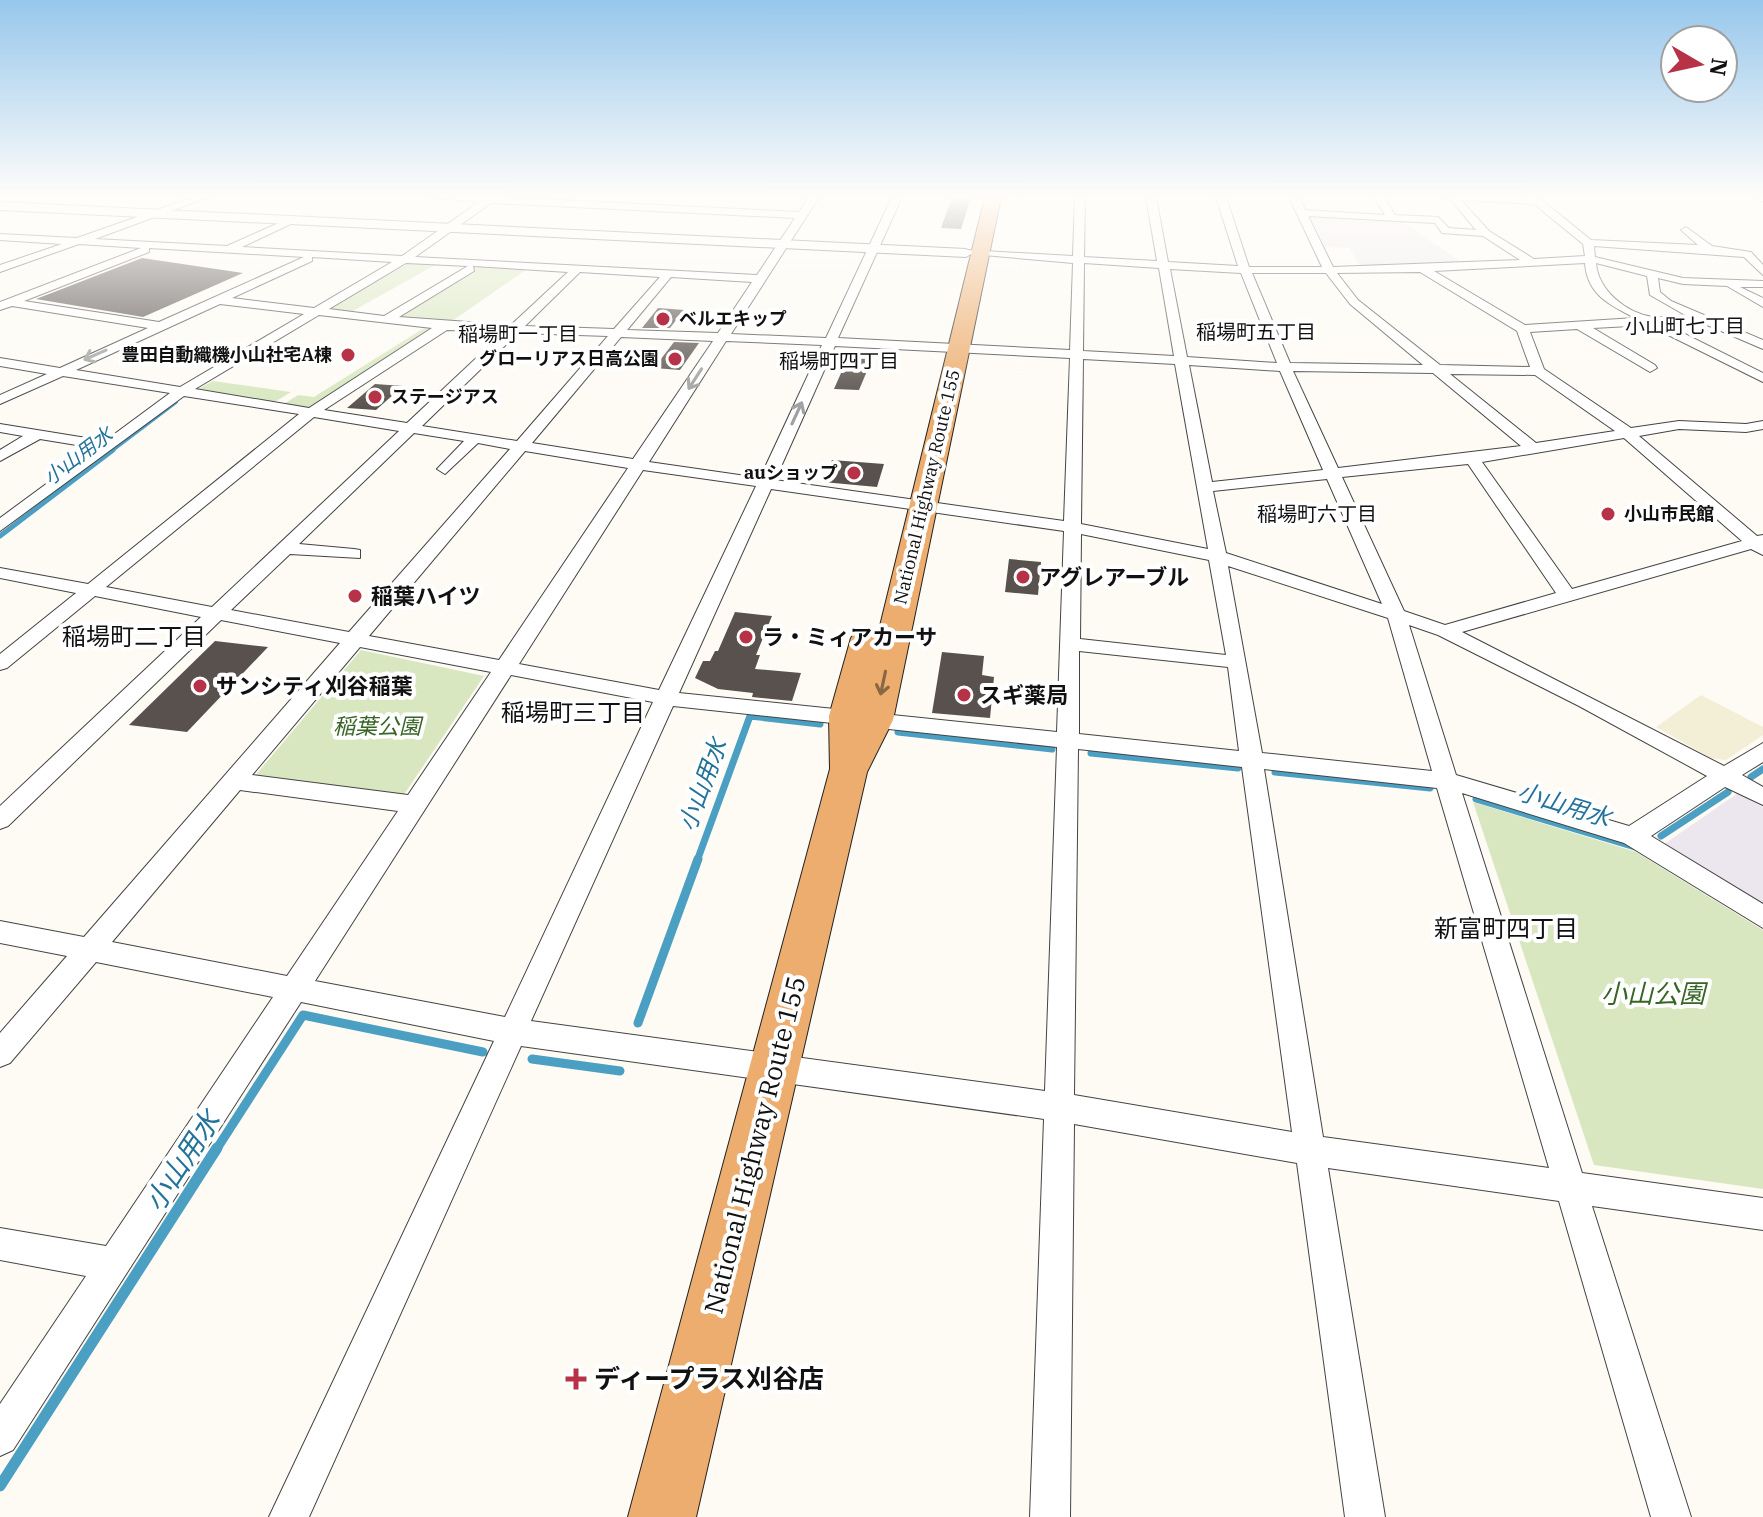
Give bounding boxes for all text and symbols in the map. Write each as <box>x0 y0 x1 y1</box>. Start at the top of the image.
north arrow <box>1659 24 1739 104</box>
text: N <box>1704 56 1735 78</box>
place label: ベルエキップ <box>679 307 787 330</box>
marker: ベルエキップ <box>654 310 672 328</box>
district label: 小山町七丁目 <box>1625 312 1745 339</box>
district label: 稲場町五丁目 <box>1196 318 1316 345</box>
district label: 稲場町一丁目 <box>458 320 578 347</box>
place label: 豊田自動織機小山社宅A棟 <box>121 343 332 366</box>
marker: 豊田自動織機小山社宅A棟 <box>339 346 357 364</box>
place label: グローリアス日高公園 <box>479 347 659 370</box>
district label: 稲場町四丁目 <box>779 347 899 374</box>
one-way arrow <box>84 348 108 363</box>
marker: グローリアス日高公園 <box>666 350 684 368</box>
street label: National Highway Route 155 <box>888 367 965 607</box>
one-way arrow <box>686 368 703 390</box>
place label: ステージアス <box>391 385 499 408</box>
marker: ステージアス <box>366 388 384 406</box>
one-way arrow <box>790 401 805 425</box>
water label: 小山用水 <box>38 420 119 490</box>
place label: auショップ <box>744 461 838 484</box>
marker: auショップ <box>845 464 863 482</box>
district label: 稲場町六丁目 <box>1257 500 1377 527</box>
place label: 小山市民館 <box>1624 502 1714 525</box>
marker: 小山市民館 <box>1599 505 1617 523</box>
place label: アグレアーブル <box>1039 562 1189 591</box>
marker: アグレアーブル <box>1014 568 1032 586</box>
place label: 稲葉ハイツ <box>371 581 481 610</box>
marker: 稲葉ハイツ <box>346 587 364 605</box>
district label: 稲場町二丁目 <box>62 620 206 652</box>
place label: ラ・ミィアカーサ <box>762 622 938 651</box>
marker: ラ・ミィアカーサ <box>737 628 755 646</box>
one-way arrow <box>875 669 890 695</box>
place label: サンシティ刈谷稲葉 <box>216 671 413 700</box>
marker: サンシティ刈谷稲葉 <box>191 677 209 695</box>
place label: スギ薬局 <box>980 680 1068 709</box>
marker: スギ薬局 <box>955 686 973 704</box>
district label: 稲場町三丁目 <box>501 696 645 728</box>
park label: 稲葉公園 <box>333 711 424 740</box>
water label: 小山用水 <box>671 731 735 835</box>
water label: 小山用水 <box>1514 775 1618 834</box>
district label: 新富町四丁目 <box>1434 912 1578 944</box>
street label: National Highway Route 155 <box>696 972 813 1317</box>
park label: 小山公園 <box>1601 976 1709 1010</box>
water label: 小山用水 <box>136 1101 229 1218</box>
place label: ディープラス刈谷店 <box>594 1361 824 1395</box>
marker: ディープラス刈谷店 <box>565 1368 587 1390</box>

